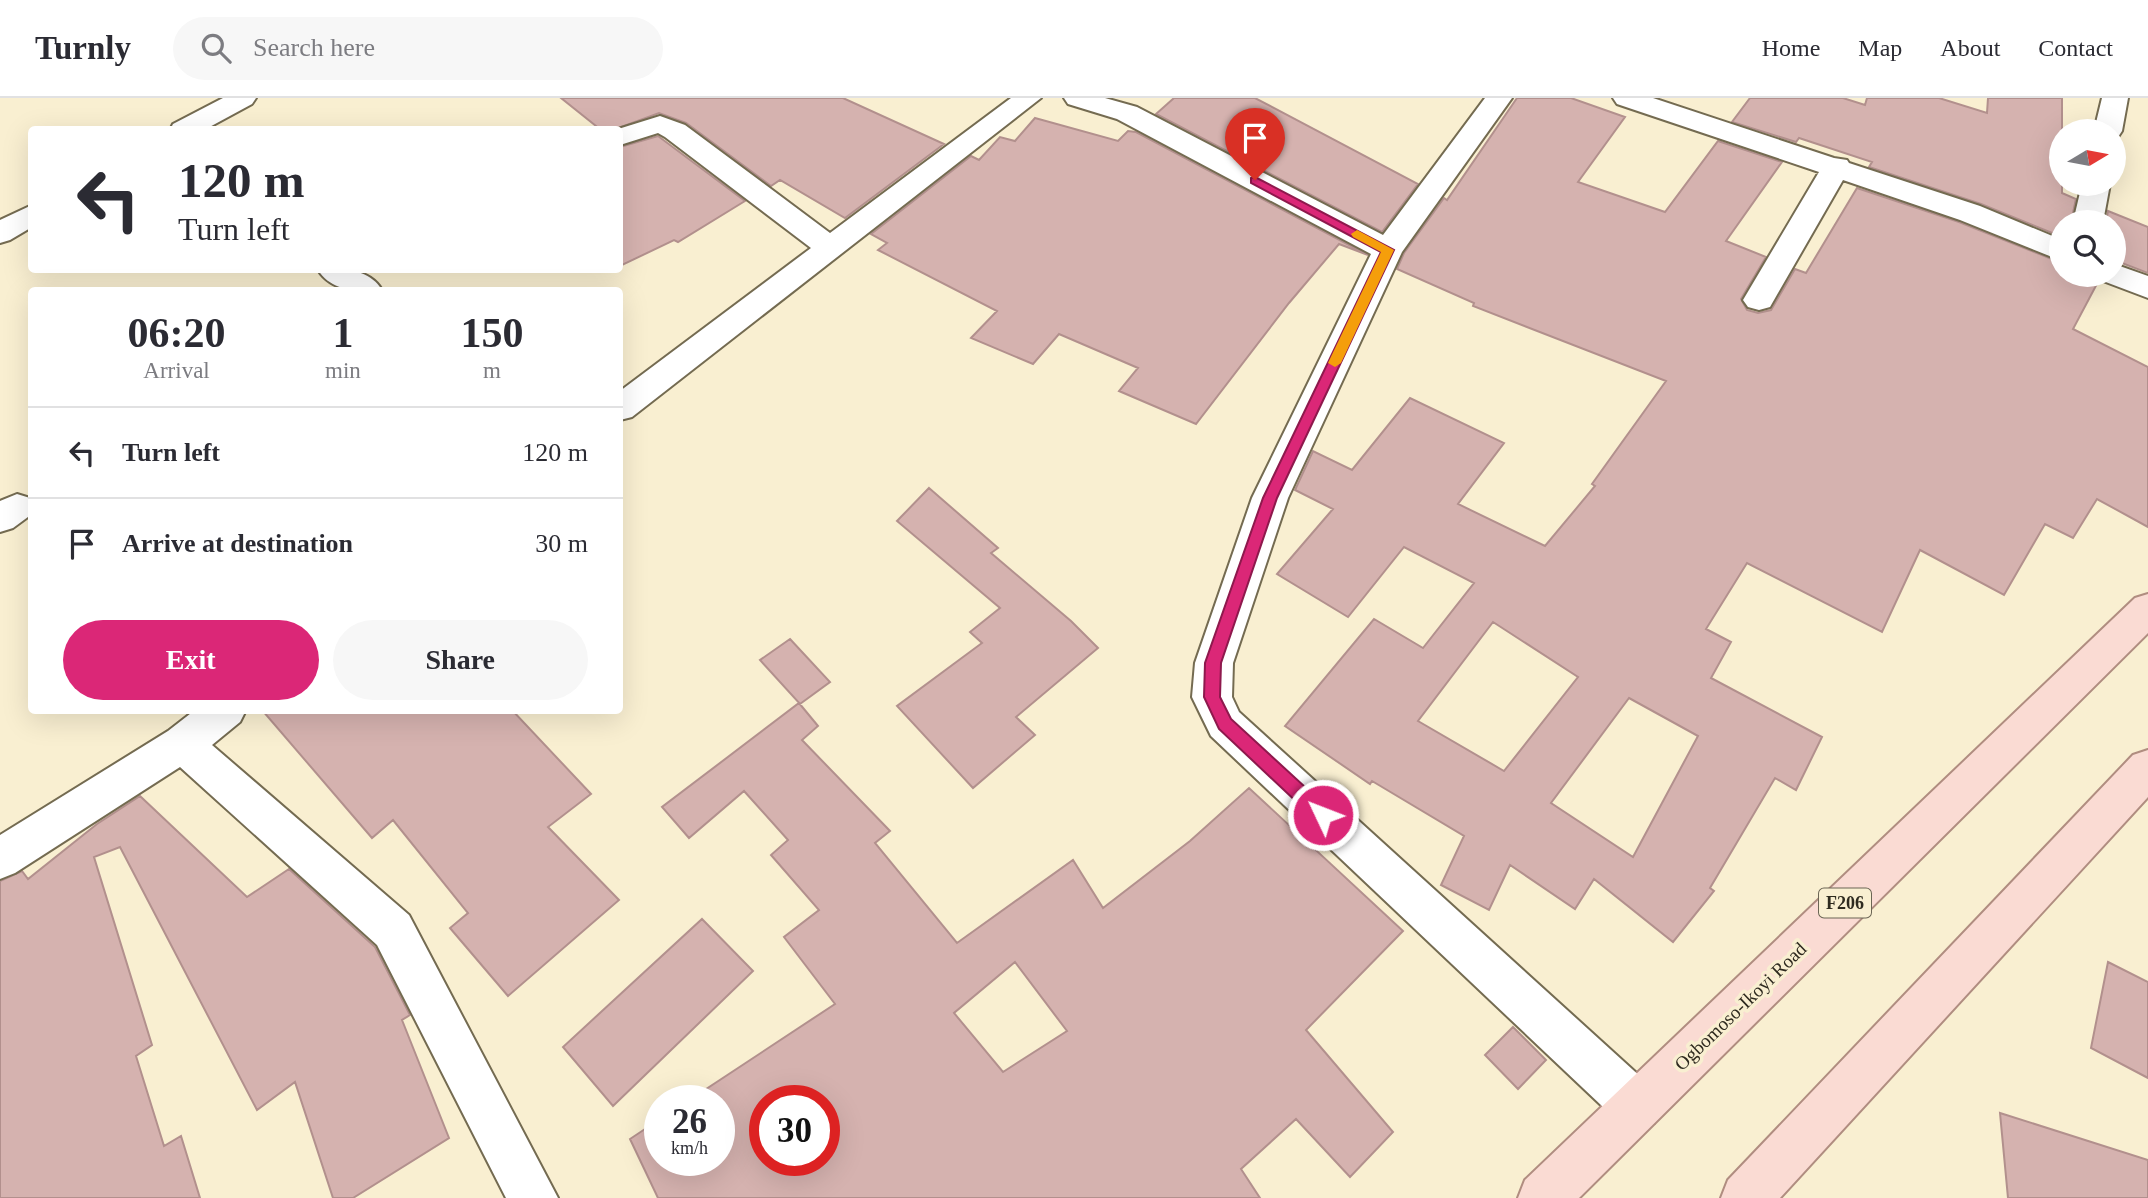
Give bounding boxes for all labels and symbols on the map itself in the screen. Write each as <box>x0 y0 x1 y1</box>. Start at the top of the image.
pin <box>1225 108 1285 180</box>
north arrow <box>2049 119 2126 196</box>
position arrow <box>1286 778 1360 852</box>
road number: F206 <box>1819 888 1871 918</box>
street label: Ogbomoso-Ikoyi Road <box>1670 938 1811 1075</box>
speed limit sign: 30 <box>749 1085 840 1176</box>

